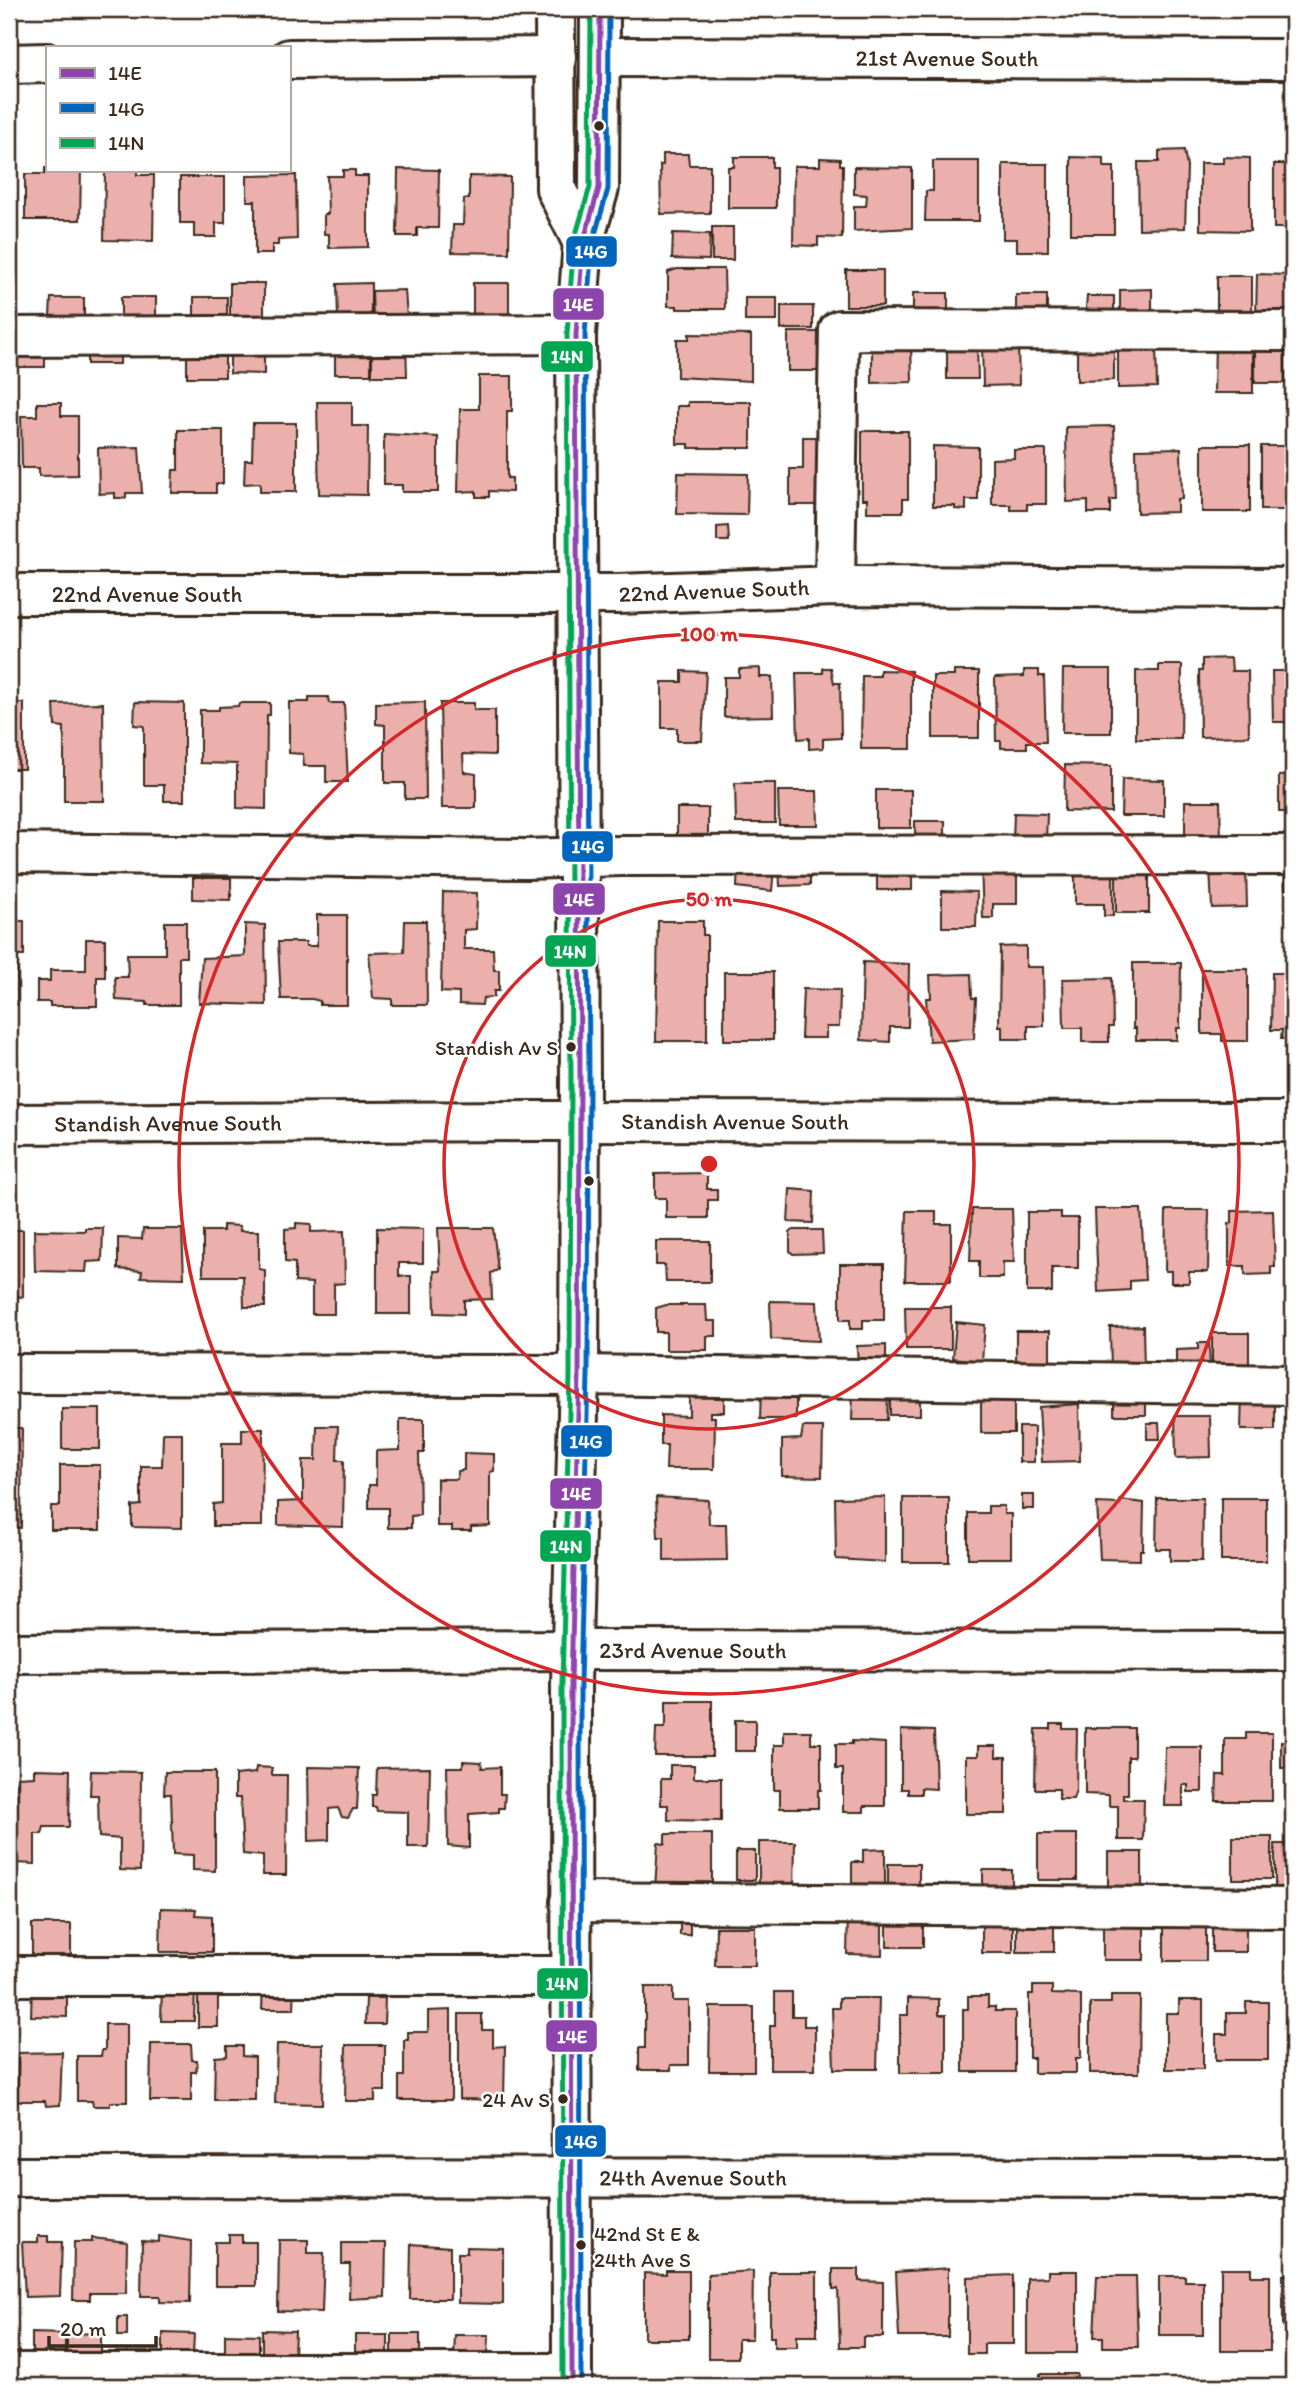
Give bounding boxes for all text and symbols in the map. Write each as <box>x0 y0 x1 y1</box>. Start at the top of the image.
street label: 21st Avenue South <box>856 44 1039 72</box>
legend <box>46 46 290 172</box>
text: 14E <box>108 60 142 85</box>
text: 14G <box>108 96 145 121</box>
unlabelled marker <box>592 119 606 133</box>
text: 14N <box>108 130 145 155</box>
line badge: 14G <box>565 235 618 268</box>
text: 14G <box>574 240 608 263</box>
line badge: 14E <box>552 287 605 321</box>
text: 14E <box>563 293 594 316</box>
line badge: 14N <box>540 340 594 373</box>
text: 14N <box>550 345 584 368</box>
street label: 22nd Avenue South <box>618 573 810 608</box>
street label: 22nd Avenue South <box>52 580 243 608</box>
text: 100 m <box>680 621 738 646</box>
line badge: 14G <box>561 830 614 863</box>
text: 14G <box>571 835 605 858</box>
line badge: 14E <box>552 882 606 916</box>
text: 50 m <box>686 886 733 911</box>
text: 14E <box>564 888 595 911</box>
line badge: 14N <box>544 934 597 968</box>
text: 14N <box>553 940 587 963</box>
place label: Standish Av S <box>435 1035 558 1060</box>
marker: Standish Av S <box>564 1040 578 1054</box>
street label: Standish Avenue South <box>621 1107 849 1135</box>
street label: Standish Avenue South <box>54 1108 282 1138</box>
centre of rings <box>697 1152 721 1176</box>
unlabelled marker <box>582 1174 596 1188</box>
line badge: 14G <box>560 1424 613 1458</box>
text: 14G <box>569 1430 603 1453</box>
line badge: 14E <box>549 1477 603 1510</box>
text: 14E <box>561 1482 592 1505</box>
line badge: 14N <box>539 1529 592 1563</box>
text: 14N <box>549 1535 583 1558</box>
street label: 23rd Avenue South <box>599 1636 787 1664</box>
line badge: 14N <box>536 1967 589 2000</box>
text: 14N <box>545 1972 579 1995</box>
line badge: 14E <box>545 2019 598 2053</box>
text: 14E <box>557 2025 588 2048</box>
place label: 24 Av S <box>482 2087 550 2112</box>
marker: 24 Av S <box>556 2092 570 2106</box>
line badge: 14G <box>554 2124 607 2158</box>
text: 14G <box>564 2130 598 2153</box>
street label: 24th Avenue South <box>599 2163 787 2192</box>
place label: 42nd St E & 24th Ave S <box>594 2221 700 2272</box>
marker: 42nd St E & 24th Ave S <box>574 2238 588 2252</box>
scale bar <box>49 2304 156 2348</box>
text: 20 m <box>60 2316 107 2341</box>

